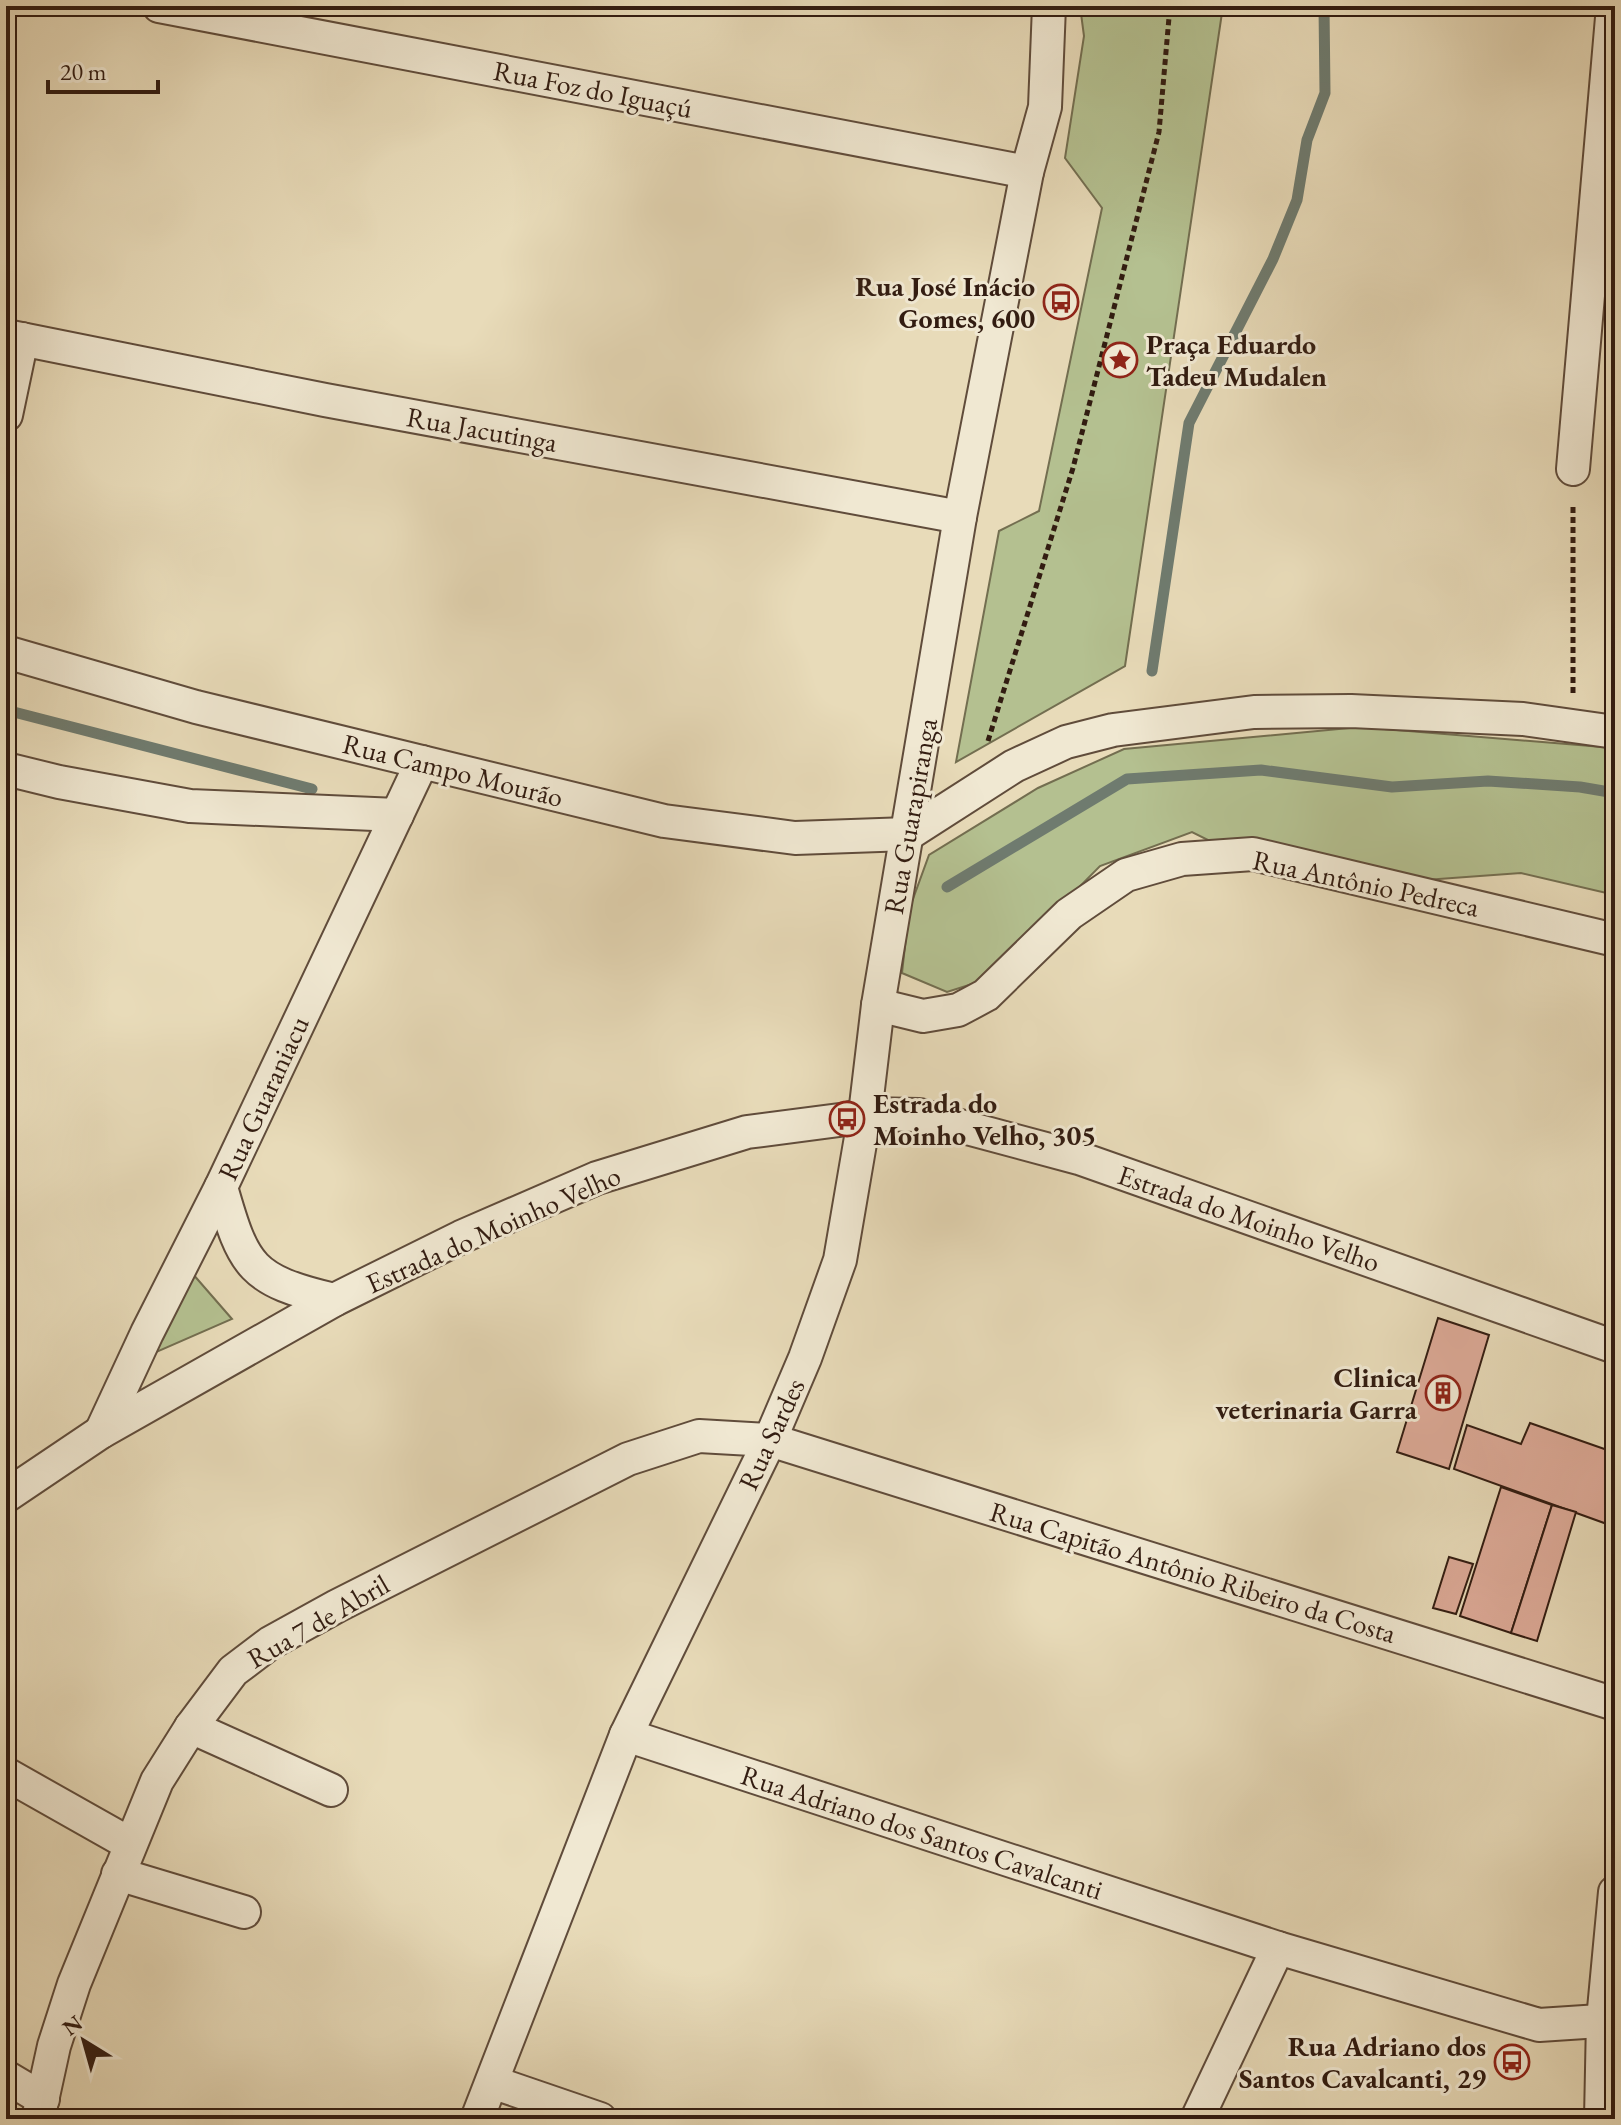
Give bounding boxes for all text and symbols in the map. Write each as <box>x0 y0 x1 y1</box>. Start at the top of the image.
scale bar <box>48 44 158 94</box>
street label: Rua Foz do Iguaçú <box>490 52 696 126</box>
text: 20 m <box>60 56 107 87</box>
place label: Rua José Inácio Gomes, 600 <box>855 268 1035 336</box>
bus stop icon: Rua José Inácio Gomes, 600 <box>1042 283 1080 321</box>
place label: Praça Eduardo Tadeu Mudalen <box>1146 326 1327 394</box>
place icon: Praça Eduardo Tadeu Mudalen <box>1101 341 1139 379</box>
street label: Rua Jacutinga <box>404 398 561 460</box>
street label: Rua Guarapiranga <box>875 714 945 917</box>
street label: Rua Campo Mourão <box>339 725 567 815</box>
street label: Rua Antônio Pedreca <box>1250 841 1483 925</box>
street label: Rua Guaraniacu <box>209 1010 317 1186</box>
place label: Estrada do Moinho Velho, 305 <box>873 1085 1096 1153</box>
bus stop icon: Estrada do Moinho Velho, 305 <box>828 1100 866 1138</box>
street label: Estrada do Moinho Velho <box>1113 1156 1385 1280</box>
street label: Estrada do Moinho Velho <box>360 1157 626 1301</box>
place label: Clinica veterinaria Garra <box>1216 1359 1418 1427</box>
street label: Rua Sardes <box>730 1372 812 1496</box>
building icon: Clinica veterinaria Garra <box>1424 1374 1462 1412</box>
street label: Rua Capitão Antônio Ribeiro da Costa <box>986 1493 1401 1651</box>
street label: Rua 7 de Abril <box>241 1566 396 1676</box>
street label: Rua Adriano dos Santos Cavalcanti <box>736 1756 1108 1908</box>
north arrow <box>44 2001 124 2081</box>
text: N <box>56 2008 88 2042</box>
place label: Rua Adriano dos Santos Cavalcanti, 29 <box>1239 2028 1486 2096</box>
bus stop icon: Rua Adriano dos Santos Cavalcanti, 29 <box>1493 2043 1531 2081</box>

